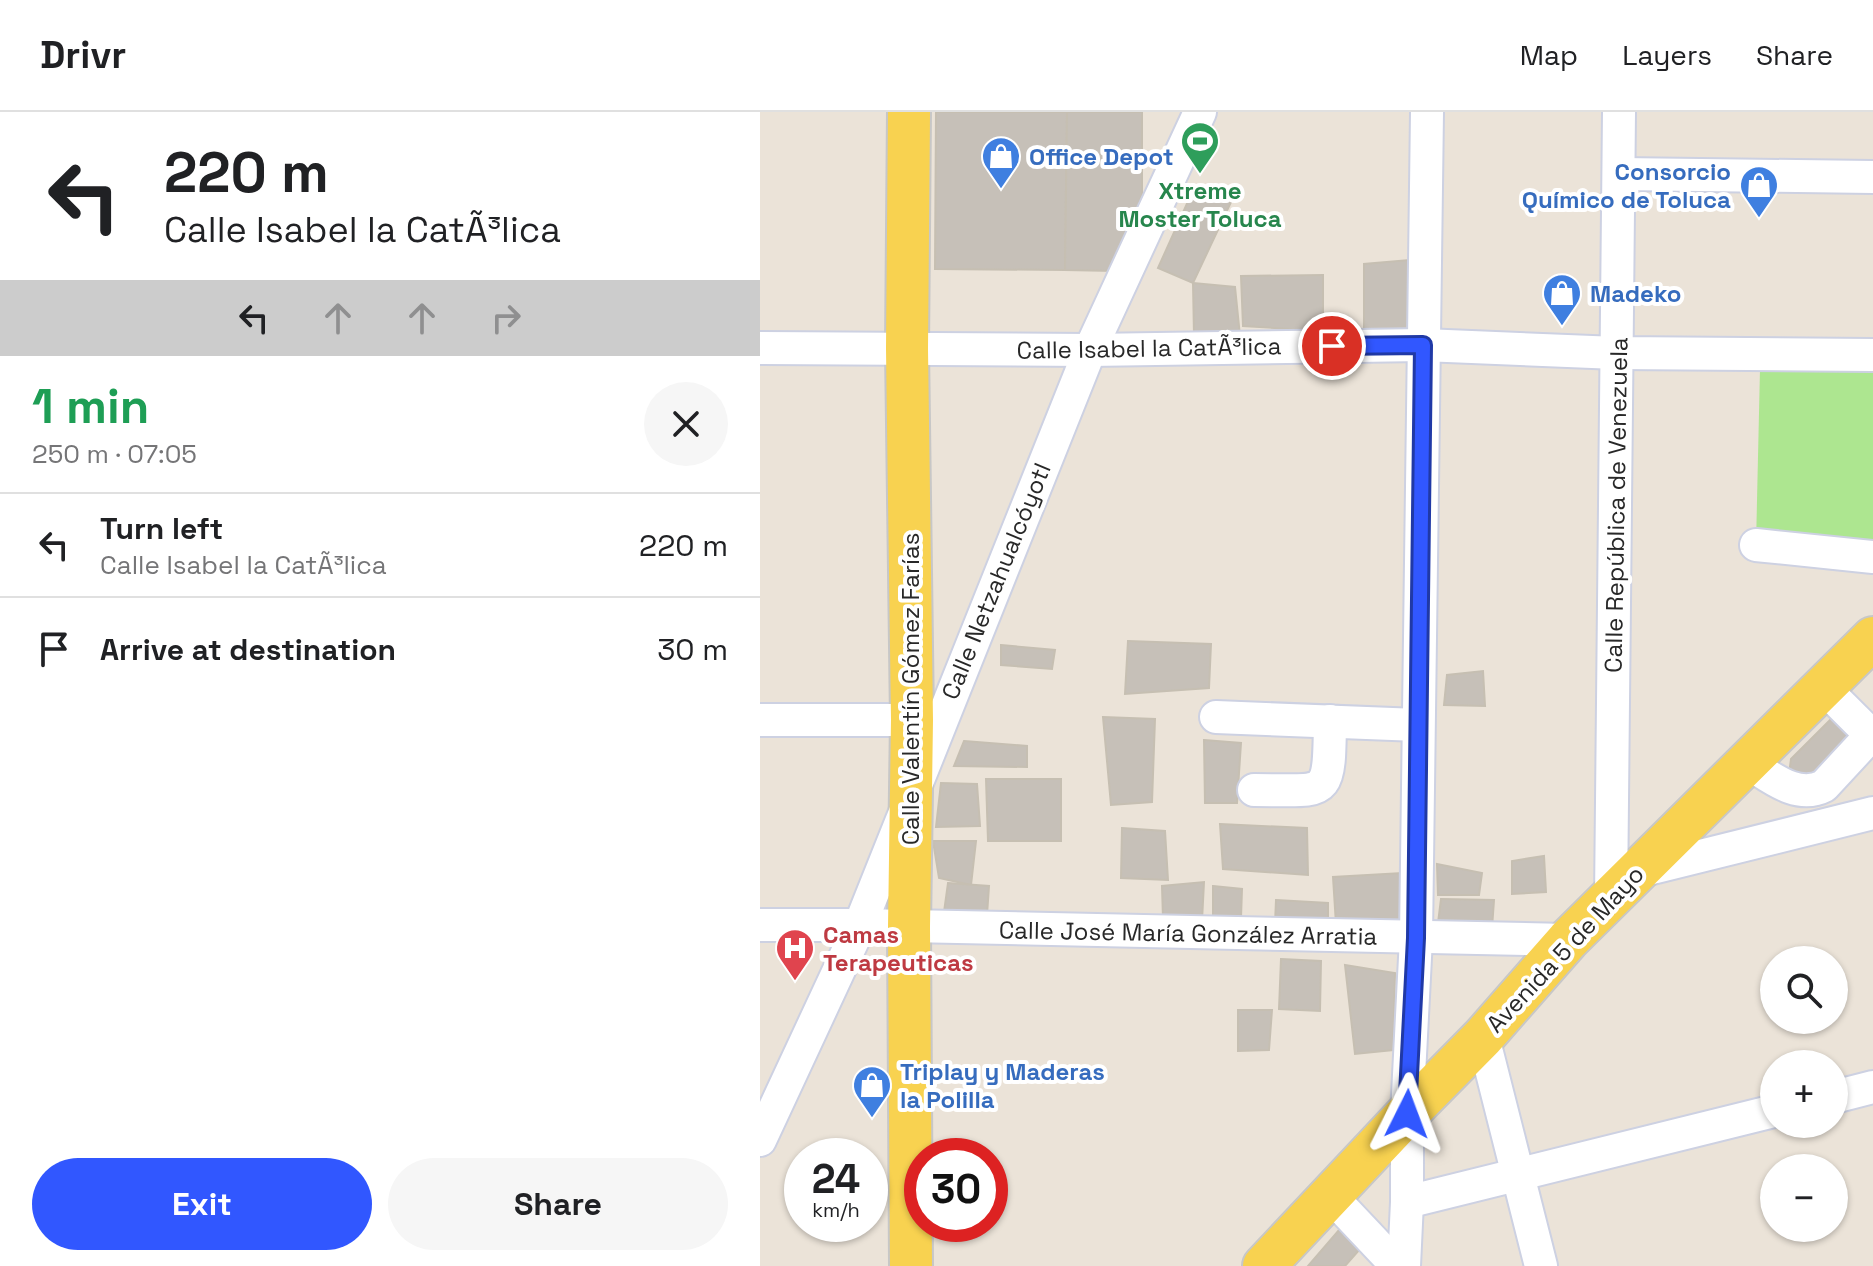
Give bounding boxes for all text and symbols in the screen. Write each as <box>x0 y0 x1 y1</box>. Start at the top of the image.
text: Drivr <box>40 31 126 79</box>
text: Map <box>1520 37 1578 73</box>
text: Layers <box>1622 37 1712 73</box>
text: Share <box>1756 37 1833 73</box>
sports icon: Xtreme Moster Toluca <box>1179 120 1221 175</box>
shop icon: Office Depot <box>980 135 1022 190</box>
text: 220 m <box>164 137 329 208</box>
place label: Office Depot <box>1029 141 1174 172</box>
icon: left <box>32 144 136 248</box>
place label: Consorcio Químico de Toluca <box>1522 156 1731 215</box>
shop icon: Consorcio Químico de Toluca <box>1738 164 1780 219</box>
place label: Xtreme Moster Toluca <box>1118 175 1282 234</box>
text: Calle Isabel la CatÃ³lica <box>164 207 561 253</box>
shop icon: Madeko <box>1541 272 1583 327</box>
place label: Madeko <box>1590 278 1681 309</box>
icon: left <box>232 296 276 340</box>
icon: ahead <box>316 296 360 340</box>
icon: ahead <box>400 296 444 340</box>
icon: right <box>484 296 528 340</box>
pin <box>1298 312 1366 380</box>
icon: arrive <box>1310 324 1354 368</box>
street label: Calle Isabel la CatÃ³lica <box>1016 330 1282 366</box>
street label: Calle República de Venezuela <box>1598 337 1634 673</box>
text: 1 min <box>32 376 149 437</box>
button: close <box>644 382 728 466</box>
text: 250 m · 07:05 <box>32 437 197 471</box>
street label: Calle Netzahualcóyotl <box>934 458 1058 704</box>
text: Turn left <box>100 509 223 548</box>
icon: left <box>32 523 76 567</box>
text: 220 m <box>639 526 728 565</box>
street label: Calle Valentín Gómez Farías <box>895 533 926 845</box>
text: Calle Isabel la CatÃ³lica <box>100 548 387 582</box>
icon: arrive <box>32 627 76 671</box>
text: Arrive at destination <box>100 630 396 669</box>
text: 30 m <box>657 630 728 669</box>
street label: Avenida 5 de Mayo <box>1479 859 1651 1039</box>
street label: Calle José María González Arratia <box>999 914 1378 952</box>
place label: Camas Terapeuticas <box>823 919 973 978</box>
hospital icon: Camas Terapeuticas <box>774 927 816 982</box>
map controls <box>1760 946 1848 1242</box>
button: search <box>1760 946 1848 1034</box>
button: + <box>1760 1050 1848 1138</box>
place label: Triplay y Maderas la Polilla <box>900 1056 1105 1115</box>
shop icon: Triplay y Maderas la Polilla <box>851 1064 893 1119</box>
position arrow <box>1365 1072 1449 1156</box>
speed limit sign: 30 <box>904 1138 1008 1242</box>
text: 24 <box>812 1154 860 1205</box>
button: − <box>1760 1154 1848 1242</box>
button: Exit <box>32 1158 372 1250</box>
button: Share <box>388 1158 728 1250</box>
text: km/h <box>812 1197 860 1223</box>

